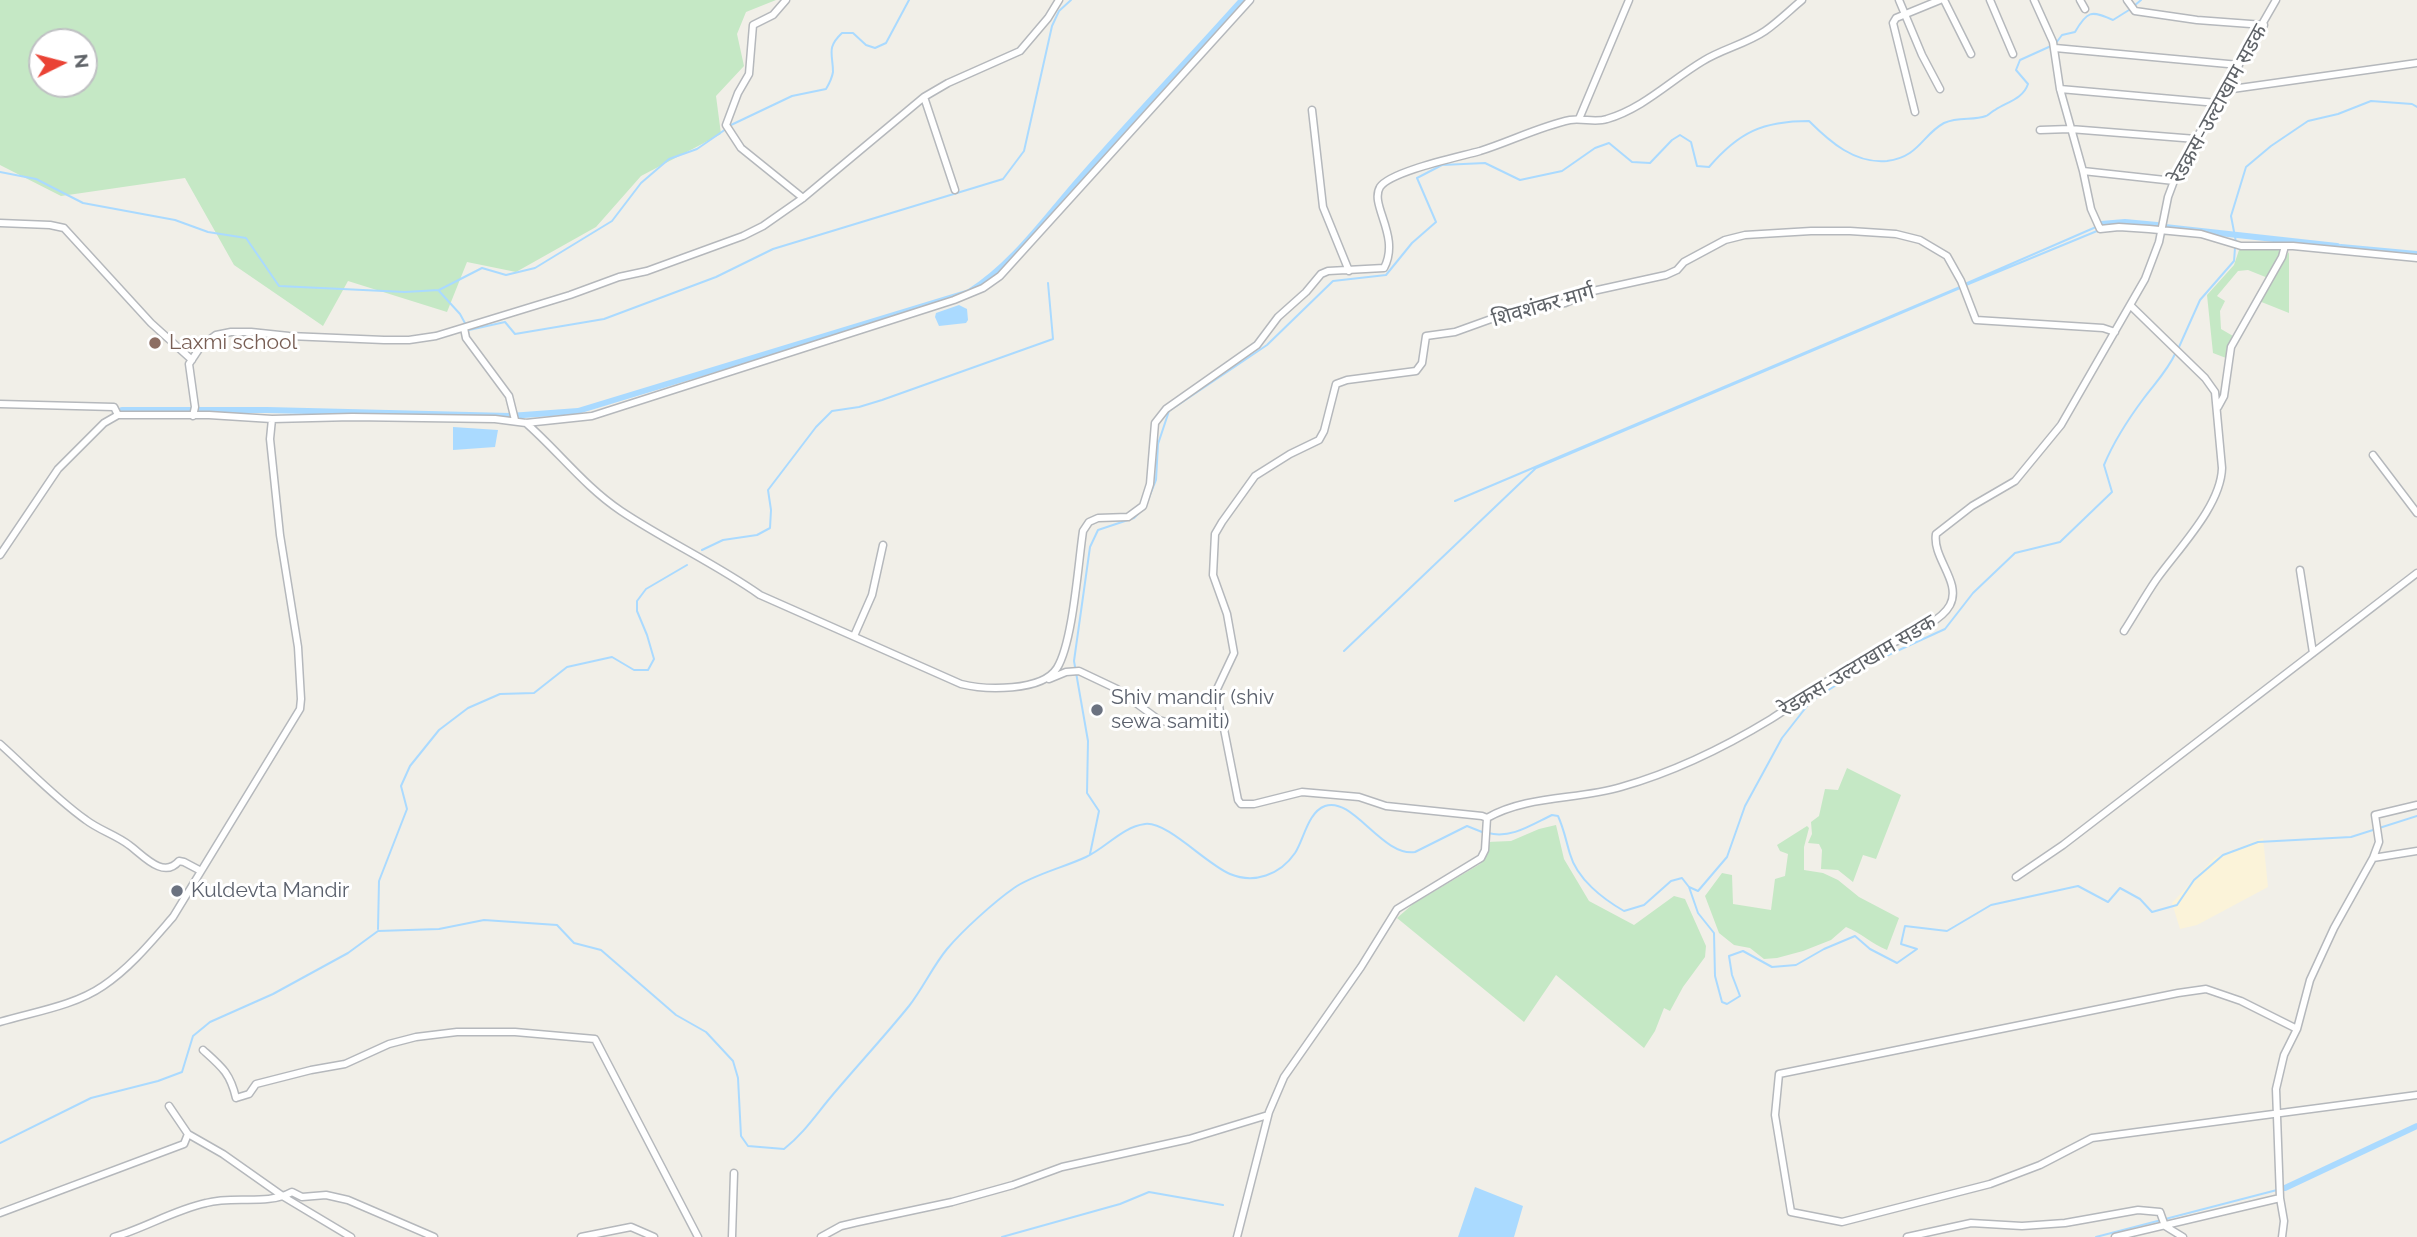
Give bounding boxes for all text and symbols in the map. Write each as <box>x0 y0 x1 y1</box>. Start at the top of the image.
street label: रेडक्रस-उल्टाखाम सडक <box>2165 20 2273 188</box>
north arrow <box>28 28 98 98</box>
text: N <box>70 53 94 69</box>
street label: शिवशंकर मार्ग <box>1489 279 1597 333</box>
place label: Laxmi school <box>169 330 297 356</box>
marker: Laxmi school <box>147 335 163 351</box>
street label: रेडक्रस-उल्टाखाम सडक <box>1775 609 1941 723</box>
place label: Shiv mandir (shiv sewa samiti) <box>1111 685 1274 735</box>
marker: Shiv mandir (shiv sewa samiti) <box>1089 702 1105 718</box>
place label: Kuldevta Mandir <box>191 878 349 904</box>
marker: Kuldevta Mandir <box>169 883 185 899</box>

